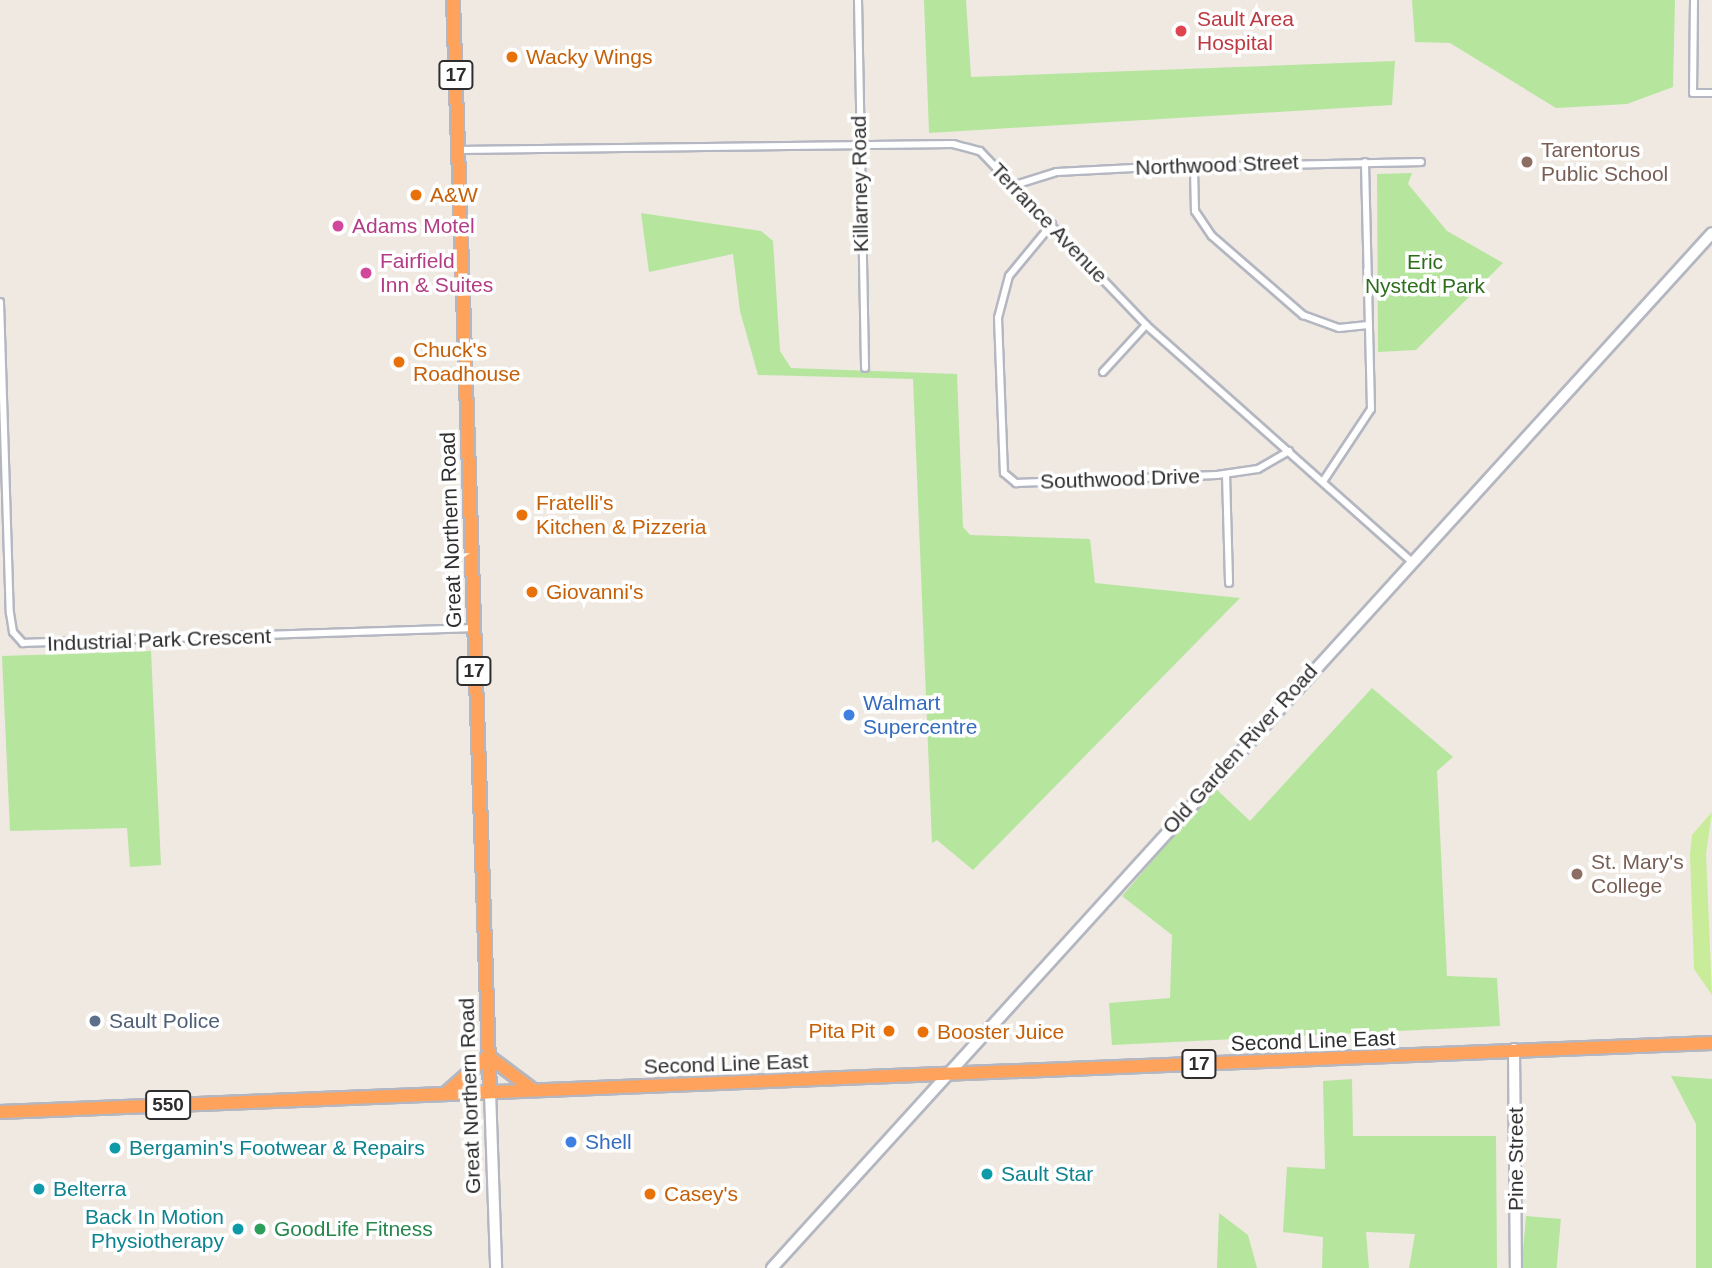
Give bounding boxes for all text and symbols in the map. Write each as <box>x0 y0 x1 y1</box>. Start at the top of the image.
place label: Sault Area Hospital <box>1197 6 1295 56</box>
marker: Sault Area Hospital <box>1171 21 1191 41</box>
place label: Wacky Wings <box>526 44 652 70</box>
marker: Wacky Wings <box>504 49 520 65</box>
road number: 17 <box>437 60 475 90</box>
street label: Killarney Road <box>846 116 874 252</box>
place label: Tarentorus Public School <box>1541 137 1668 187</box>
street label: Northwood Street <box>1135 150 1299 180</box>
marker: Tarentorus Public School <box>1519 154 1535 170</box>
street label: Terrance Avenue <box>985 157 1113 289</box>
place label: A&W <box>430 182 478 208</box>
marker: A&W <box>408 187 424 203</box>
place label: Adams Motel <box>352 213 475 239</box>
marker: Adams Motel <box>330 218 346 234</box>
place label: Fairfield Inn & Suites <box>380 248 493 298</box>
park label: Eric Nystedt Park <box>1365 249 1485 299</box>
marker: Fairfield Inn & Suites <box>358 265 374 281</box>
place label: Chuck's Roadhouse <box>413 337 520 387</box>
marker: Chuck's Roadhouse <box>391 354 407 370</box>
street label: Great Northern Road <box>435 432 467 628</box>
street label: Southwood Drive <box>1040 464 1200 494</box>
place label: Fratelli's Kitchen & Pizzeria <box>536 490 706 540</box>
marker: Fratelli's Kitchen & Pizzeria <box>514 507 530 523</box>
place label: Giovanni's <box>546 579 643 605</box>
marker: Giovanni's <box>524 584 540 600</box>
street label: Industrial Park Crescent <box>47 623 271 657</box>
road number: 17 <box>455 656 493 686</box>
street label: Old Garden River Road <box>1157 659 1323 839</box>
place label: Walmart Supercentre <box>863 690 977 740</box>
marker: Walmart Supercentre <box>841 707 857 723</box>
place label: St. Mary's College <box>1591 849 1684 899</box>
marker: St. Mary's College <box>1569 866 1585 882</box>
street label: Great Northern Road <box>454 998 486 1194</box>
place label: Sault Police <box>109 1008 220 1034</box>
marker: Sault Police <box>87 1013 103 1029</box>
place label: Pita Pit <box>808 1018 875 1044</box>
place label: Booster Juice <box>937 1019 1064 1045</box>
marker: Pita Pit <box>881 1023 897 1039</box>
marker: Booster Juice <box>915 1024 931 1040</box>
street label: Second Line East <box>1230 1026 1396 1056</box>
road number: 17 <box>1180 1048 1218 1080</box>
street label: Second Line East <box>643 1049 809 1079</box>
road number: 550 <box>144 1090 192 1120</box>
street label: Pine Street <box>1503 1107 1529 1211</box>
place label: Shell <box>585 1129 632 1155</box>
marker: Shell <box>563 1134 579 1150</box>
place label: Bergamin's Footwear & Repairs <box>129 1135 425 1161</box>
marker: Bergamin's Footwear & Repairs <box>107 1140 123 1156</box>
place label: Sault Star <box>1001 1161 1093 1187</box>
marker: Sault Star <box>979 1166 995 1182</box>
place label: Belterra <box>53 1176 127 1202</box>
marker: Belterra <box>31 1181 47 1197</box>
place label: Casey's <box>664 1181 738 1207</box>
marker: Casey's <box>642 1186 658 1202</box>
place label: Back In Motion Physiotherapy <box>85 1204 224 1254</box>
place label: GoodLife Fitness <box>274 1216 433 1242</box>
marker: Back In Motion Physiotherapy <box>230 1221 246 1237</box>
marker: GoodLife Fitness <box>252 1221 268 1237</box>

